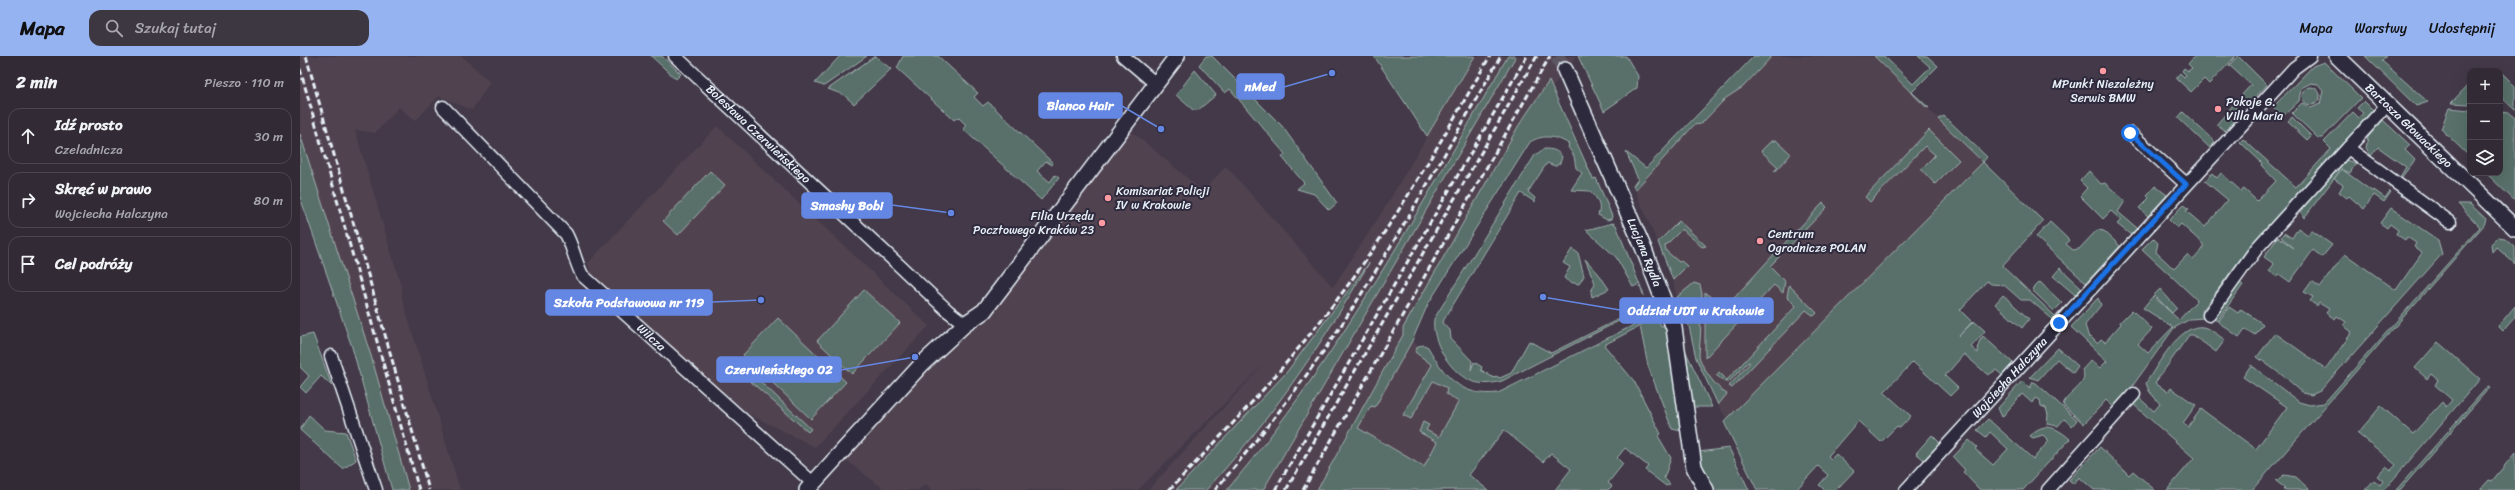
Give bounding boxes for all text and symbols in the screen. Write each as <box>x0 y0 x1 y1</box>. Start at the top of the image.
search box <box>89 10 369 46</box>
text: Mapa <box>20 12 65 45</box>
text: Szukaj tutaj <box>135 15 216 41</box>
text: Mapa <box>2300 16 2332 41</box>
text: Warstwy <box>2354 16 2407 41</box>
text: Udostępnij <box>2429 16 2495 41</box>
icon: search <box>103 17 125 39</box>
marker: MPunkt Niezależny Serwis BMW <box>2098 66 2108 76</box>
text: 2 min <box>16 67 57 97</box>
map controls <box>2467 68 2503 176</box>
button: + <box>2467 68 2503 104</box>
text: Pieszo · 110 m <box>204 71 284 94</box>
place label: MPunkt Niezależny Serwis BMW <box>2052 73 2154 109</box>
callout: nMed <box>1237 74 1284 99</box>
text: nMed <box>1243 75 1277 98</box>
street label: Bartosza Głowackiego <box>2360 77 2458 174</box>
street label: Bolesława Czerwieńskiego <box>700 79 816 189</box>
place label: Pokoje G. Villa Maria <box>2226 91 2284 127</box>
callout: Blanco Hair <box>1039 93 1122 118</box>
text: Blanco Hair <box>1047 94 1115 117</box>
marker: Pokoje G. Villa Maria <box>2213 104 2223 114</box>
button: − <box>2467 104 2503 140</box>
text: Idź prosto <box>55 112 123 138</box>
route start <box>2121 124 2139 142</box>
icon: ahead <box>17 125 39 147</box>
text: 30 m <box>254 125 283 148</box>
text: Czeladnicza <box>55 138 123 161</box>
button: layers <box>2467 140 2503 176</box>
text: Skręć w prawo <box>55 176 151 202</box>
place label: Komisariat Policji IV w Krakowie <box>1115 180 1210 216</box>
icon: right <box>17 189 39 211</box>
text: 80 m <box>254 189 283 212</box>
callout: Smashy Bobi <box>802 193 892 218</box>
marker: Komisariat Policji IV w Krakowie <box>1103 193 1113 203</box>
text: Smashy Bobi <box>810 194 885 217</box>
text: Wojciecha Halczyna <box>55 202 168 225</box>
place label: Filia Urzędu Pocztowego Kraków 23 <box>973 205 1095 241</box>
street label: Lucjana Rydla <box>1620 214 1668 290</box>
marker: Filia Urzędu Pocztowego Kraków 23 <box>1097 218 1107 228</box>
place label: Centrum Ogrodnicze POLAN <box>1768 223 1867 259</box>
marker: Centrum Ogrodnicze POLAN <box>1755 236 1765 246</box>
text: Cel podróży <box>55 251 132 277</box>
icon: arrive <box>17 253 39 275</box>
callout: Szkoła Podstawowa nr 119 <box>546 290 712 315</box>
text: Szkoła Podstawowa nr 119 <box>553 291 704 314</box>
callout: Oddział UDT w Krakowie <box>1620 298 1773 323</box>
text: Oddział UDT w Krakowie <box>1627 299 1765 322</box>
route end <box>2050 314 2068 332</box>
street label: Wilcza <box>631 318 672 357</box>
street label: Wojciecha Halczyna <box>1966 332 2053 423</box>
callout: Czerwieńskiego 02 <box>717 357 841 382</box>
text: Czerwieńskiego 02 <box>724 358 833 381</box>

